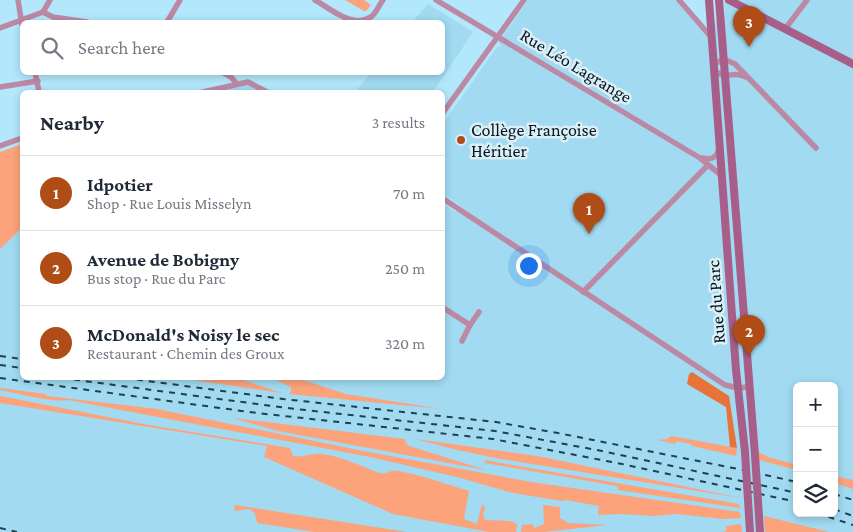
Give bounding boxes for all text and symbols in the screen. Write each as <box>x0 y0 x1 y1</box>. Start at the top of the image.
pin: 3 <box>733 6 765 47</box>
search box <box>20 20 445 75</box>
street label: Rue Léo Lagrange <box>517 25 635 107</box>
icon: search <box>38 34 66 62</box>
text: Search here <box>78 37 165 58</box>
text: Nearby <box>40 111 104 135</box>
text: 3 results <box>372 114 425 131</box>
place label: Collège Françoise Héritier <box>471 120 597 161</box>
marker: Collège Françoise Héritier <box>455 134 467 146</box>
text: Idpotier <box>87 174 153 195</box>
text: 1 <box>53 185 59 202</box>
text: 70 m <box>393 185 425 202</box>
pin: 1 <box>573 193 605 234</box>
text: Shop · Rue Louis Misselyn <box>87 195 252 212</box>
text: Avenue de Bobigny <box>87 249 239 270</box>
your location <box>516 253 542 279</box>
street label: Rue du Parc <box>703 259 729 344</box>
text: 2 <box>52 260 60 277</box>
text: 250 m <box>385 260 425 277</box>
text: Bus stop · Rue du Parc <box>87 270 225 287</box>
pin: 2 <box>733 315 765 356</box>
text: McDonald's Noisy le sec <box>87 324 280 345</box>
text: 3 <box>52 335 60 352</box>
text: 320 m <box>385 335 425 352</box>
text: Restaurant · Chemin des Groux <box>87 345 284 362</box>
map controls <box>793 382 838 517</box>
button: + <box>793 382 838 427</box>
button: − <box>793 427 838 472</box>
button: layers <box>793 472 838 517</box>

